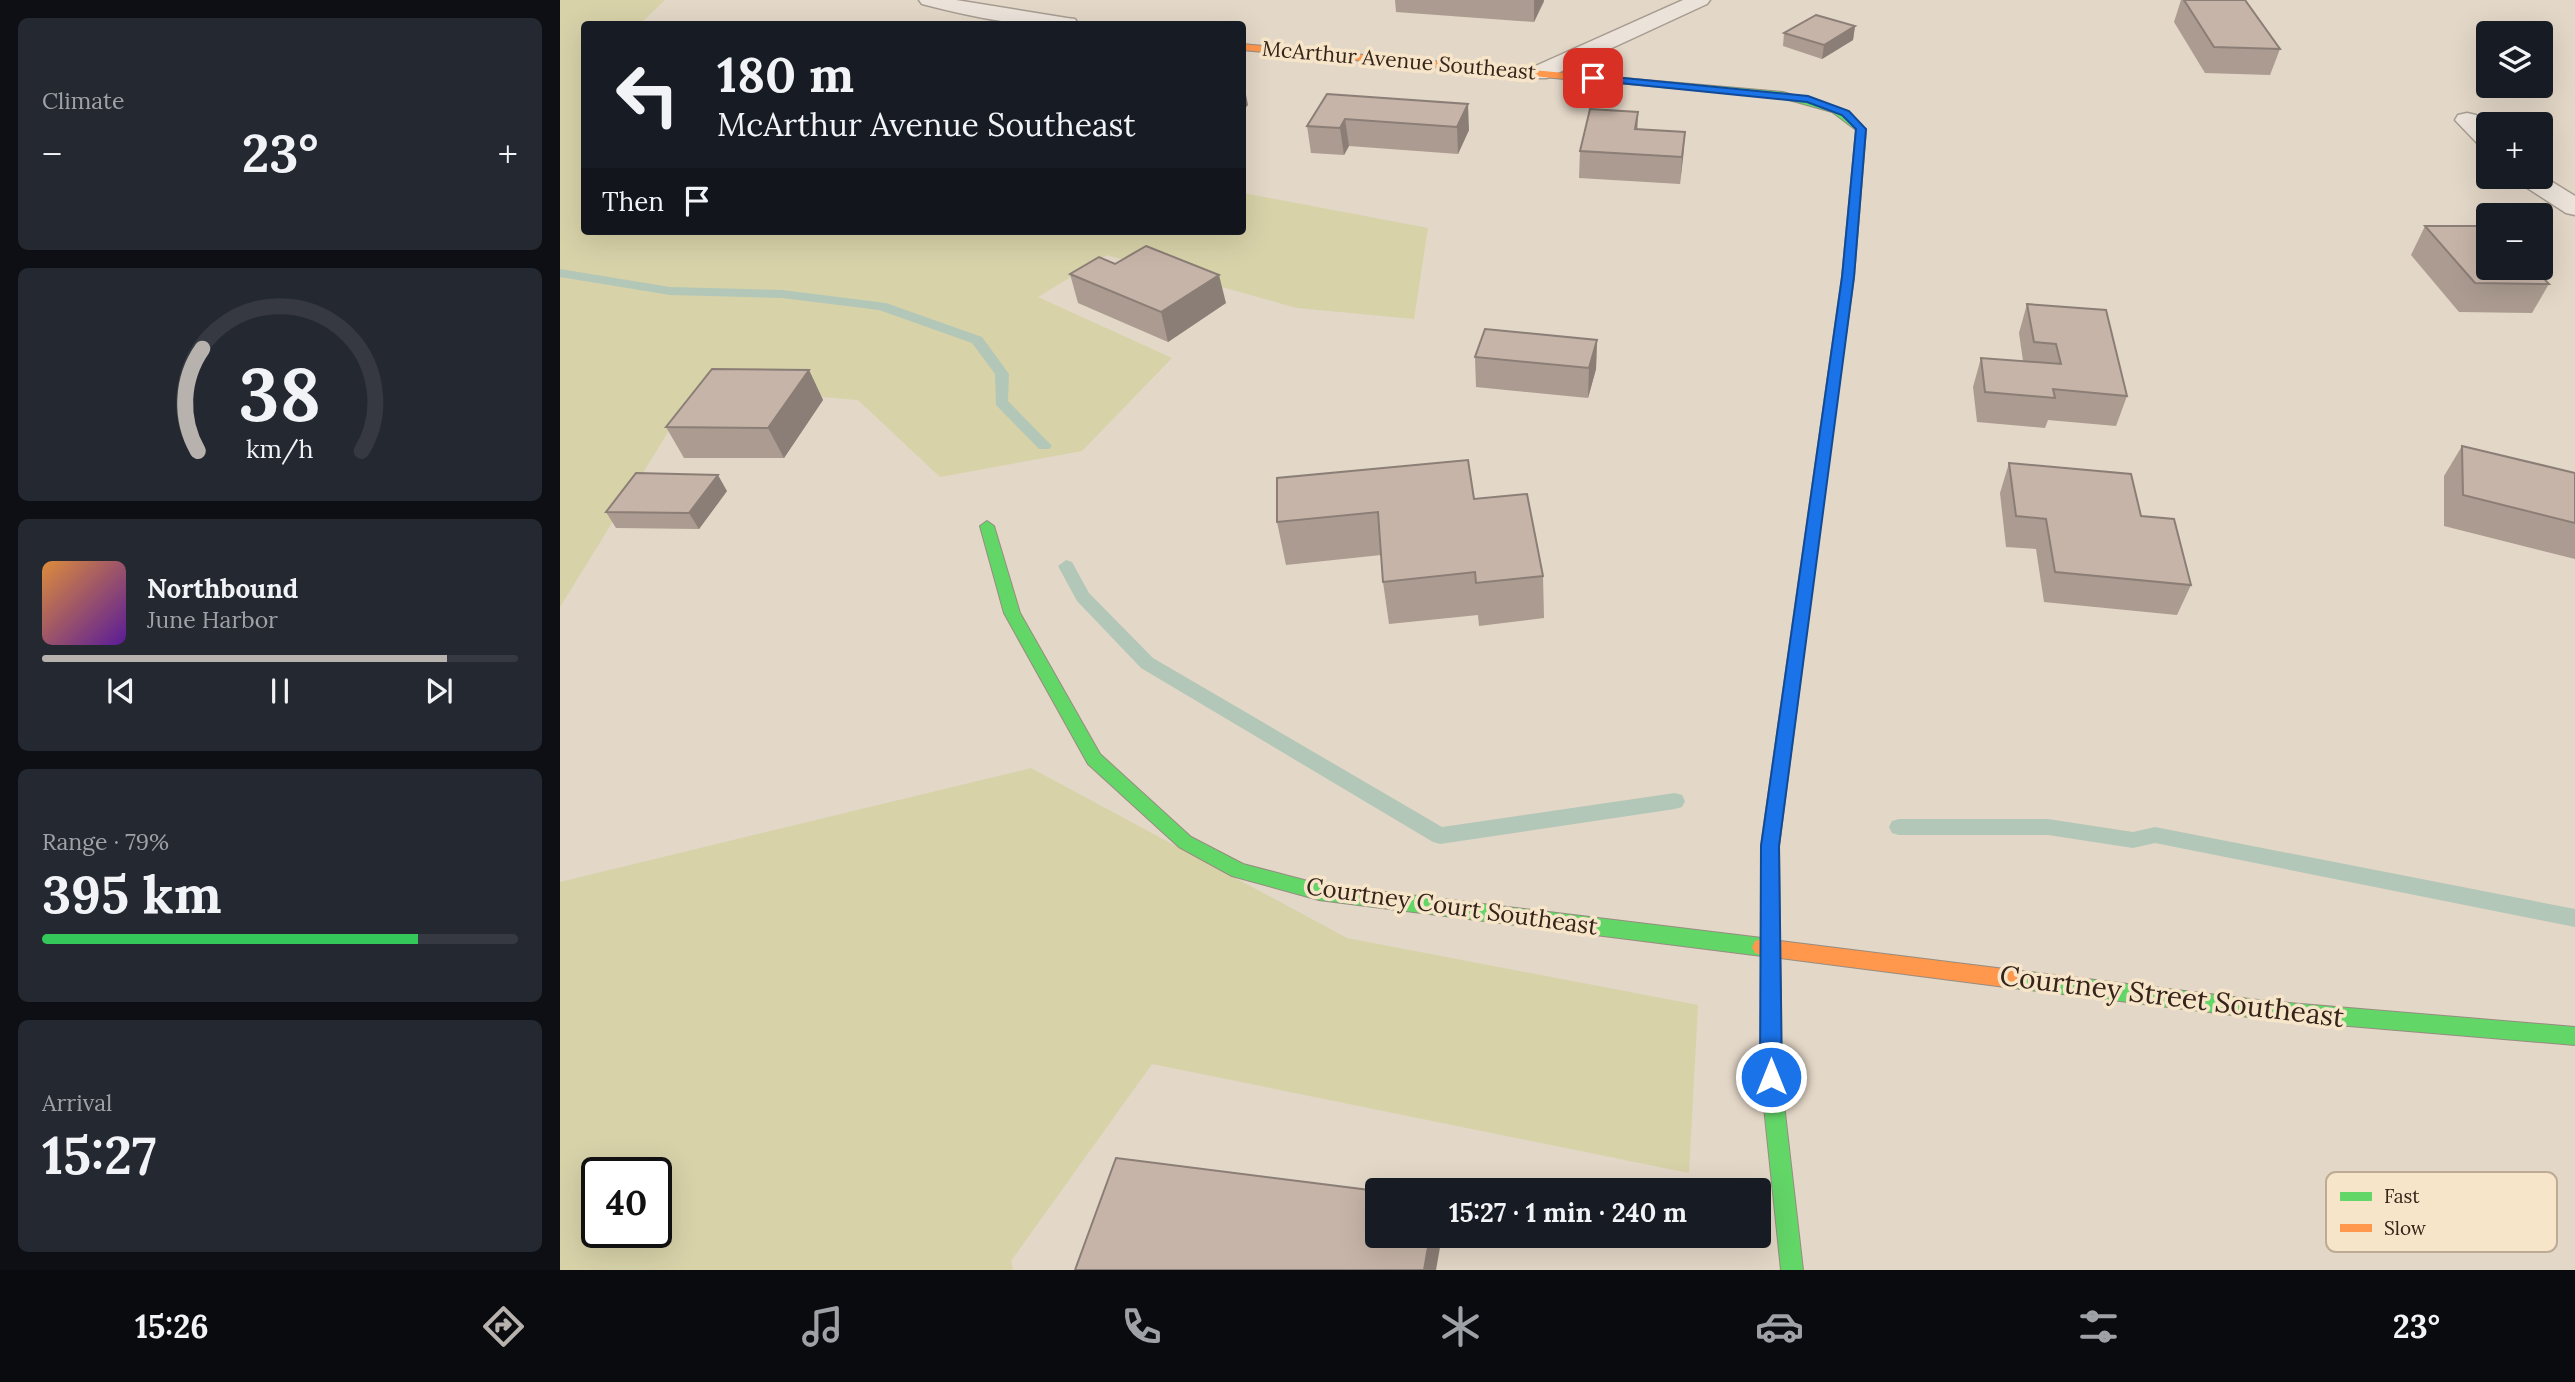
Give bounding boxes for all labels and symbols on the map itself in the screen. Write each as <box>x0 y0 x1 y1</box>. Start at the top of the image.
street label: McArthur Avenue Southeast <box>1261 35 1538 85</box>
pin <box>1563 48 1623 108</box>
street label: Courtney Court Southeast <box>1304 870 1600 942</box>
street label: Courtney Street Southeast <box>1998 957 2346 1035</box>
position arrow <box>1734 1040 1808 1114</box>
speed limit sign: 40 <box>581 1157 672 1248</box>
legend <box>2326 1172 2557 1252</box>
text: Fast <box>2384 1184 2420 1208</box>
text: Slow <box>2384 1216 2427 1240</box>

